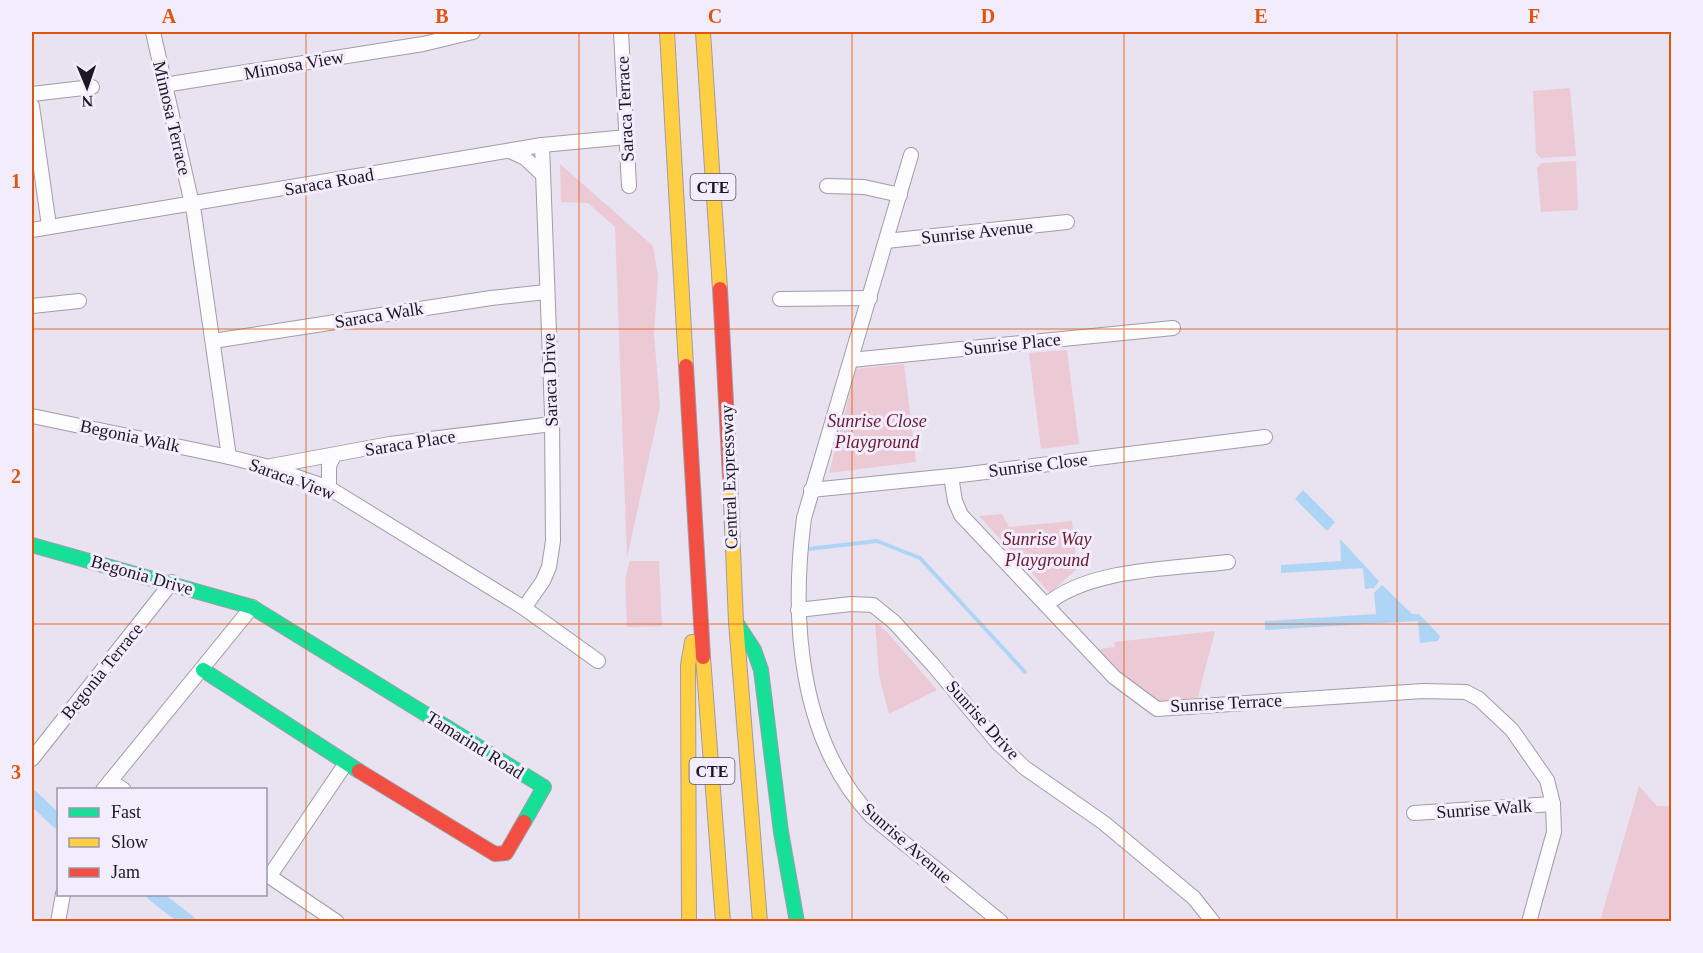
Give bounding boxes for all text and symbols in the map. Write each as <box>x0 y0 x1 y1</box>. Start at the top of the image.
text: A <box>162 5 177 27</box>
text: B <box>435 5 449 27</box>
text: C <box>708 5 722 27</box>
text: D <box>981 5 995 27</box>
text: E <box>1254 5 1268 27</box>
text: F <box>1528 5 1540 27</box>
street label: Mimosa View <box>242 46 346 84</box>
street label: Saraca Terrace <box>612 56 638 162</box>
north arrow <box>57 57 117 117</box>
street label: Mimosa Terrace <box>149 59 195 177</box>
text: N <box>81 93 94 110</box>
street label: Saraca Road <box>283 164 375 200</box>
text: 1 <box>11 170 21 192</box>
road number: CTE <box>690 174 736 200</box>
street label: Sunrise Avenue <box>920 216 1034 248</box>
street label: Saraca Walk <box>333 298 425 332</box>
street label: Sunrise Place <box>962 329 1062 359</box>
street label: Saraca Drive <box>538 333 562 427</box>
street label: Central Expressway <box>716 404 742 550</box>
park label: Sunrise Close Playground <box>827 411 927 452</box>
street label: Begonia Walk <box>78 416 182 456</box>
street label: Saraca Place <box>363 426 457 460</box>
street label: Sunrise Close <box>987 449 1089 481</box>
street label: Saraca View <box>246 454 338 504</box>
text: 2 <box>11 465 21 487</box>
park label: Sunrise Way Playground <box>1003 529 1091 570</box>
street label: Begonia Drive <box>89 551 195 599</box>
street label: Begonia Terrace <box>57 619 147 723</box>
street label: Sunrise Drive <box>942 676 1024 764</box>
street label: Sunrise Terrace <box>1170 690 1282 716</box>
street label: Tamarind Road <box>423 707 527 783</box>
road number: CTE <box>690 758 734 784</box>
text: 3 <box>11 761 21 783</box>
legend <box>57 788 267 896</box>
street label: Sunrise Walk <box>1436 796 1532 822</box>
street label: Sunrise Avenue <box>858 799 956 887</box>
text: Fast <box>111 802 141 822</box>
text: Slow <box>111 832 148 852</box>
text: Jam <box>111 862 140 882</box>

